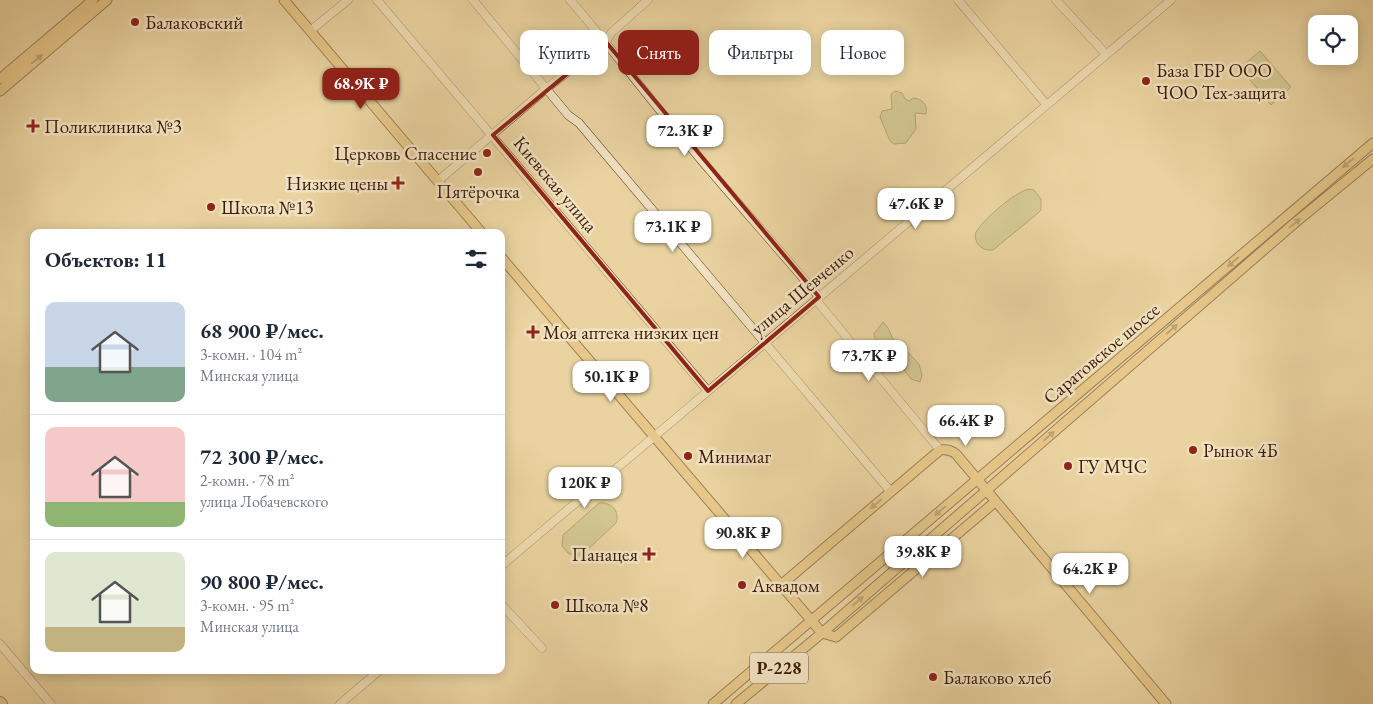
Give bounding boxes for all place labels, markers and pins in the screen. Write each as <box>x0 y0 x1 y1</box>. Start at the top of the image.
place label: Балаковский <box>145 10 243 35</box>
marker: Балаковский <box>129 16 141 28</box>
place label: База ГБР ООО ЧОО Тех-защита <box>1156 58 1287 105</box>
pin: 68.9K ₽ <box>315 68 407 110</box>
marker: База ГБР ООО ЧОО Тех-защита <box>1140 75 1152 87</box>
place label: Поликлиника №3 <box>44 114 182 139</box>
pin: 72.3K ₽ <box>639 114 731 157</box>
marker: Поликлиника №3 <box>26 119 40 133</box>
place label: Церковь Спасение <box>335 141 477 166</box>
marker: Церковь Спасение <box>481 147 493 159</box>
marker: Пятёрочка <box>472 166 484 178</box>
place label: Низкие цены <box>286 171 388 196</box>
marker: Низкие цены <box>392 177 404 189</box>
place label: Пятёрочка <box>436 179 520 204</box>
pin: 47.6K ₽ <box>870 188 962 230</box>
place label: Школа №13 <box>221 195 314 220</box>
marker: Школа №13 <box>205 201 217 213</box>
pin: 73.1K ₽ <box>627 210 719 253</box>
place label: Моя аптека низких цен <box>543 320 719 345</box>
marker: Моя аптека низких цен <box>527 326 539 338</box>
pin: 73.7K ₽ <box>823 340 915 382</box>
pin: 50.1K ₽ <box>565 360 657 403</box>
pin: 66.4K ₽ <box>920 404 1012 447</box>
place label: Рынок 4Б <box>1203 438 1278 463</box>
place label: Минимаг <box>698 444 772 469</box>
marker: Рынок 4Б <box>1187 444 1199 456</box>
marker: Минимаг <box>682 450 694 462</box>
place label: ГУ МЧС <box>1078 454 1147 479</box>
marker: ГУ МЧС <box>1062 460 1074 472</box>
pin: 120K ₽ <box>544 466 626 509</box>
pin: 90.8K ₽ <box>697 516 789 559</box>
pin: 39.8K ₽ <box>877 536 969 578</box>
place label: Панацея <box>572 542 639 567</box>
marker: Панацея <box>642 547 656 561</box>
pin: 64.2K ₽ <box>1044 552 1136 595</box>
place label: Аквадом <box>751 573 820 598</box>
marker: Аквадом <box>736 579 748 591</box>
place label: Школа №8 <box>565 593 648 618</box>
marker: Школа №8 <box>549 599 561 611</box>
place label: Балаково хлеб <box>943 665 1052 690</box>
marker: Балаково хлеб <box>927 671 939 683</box>

